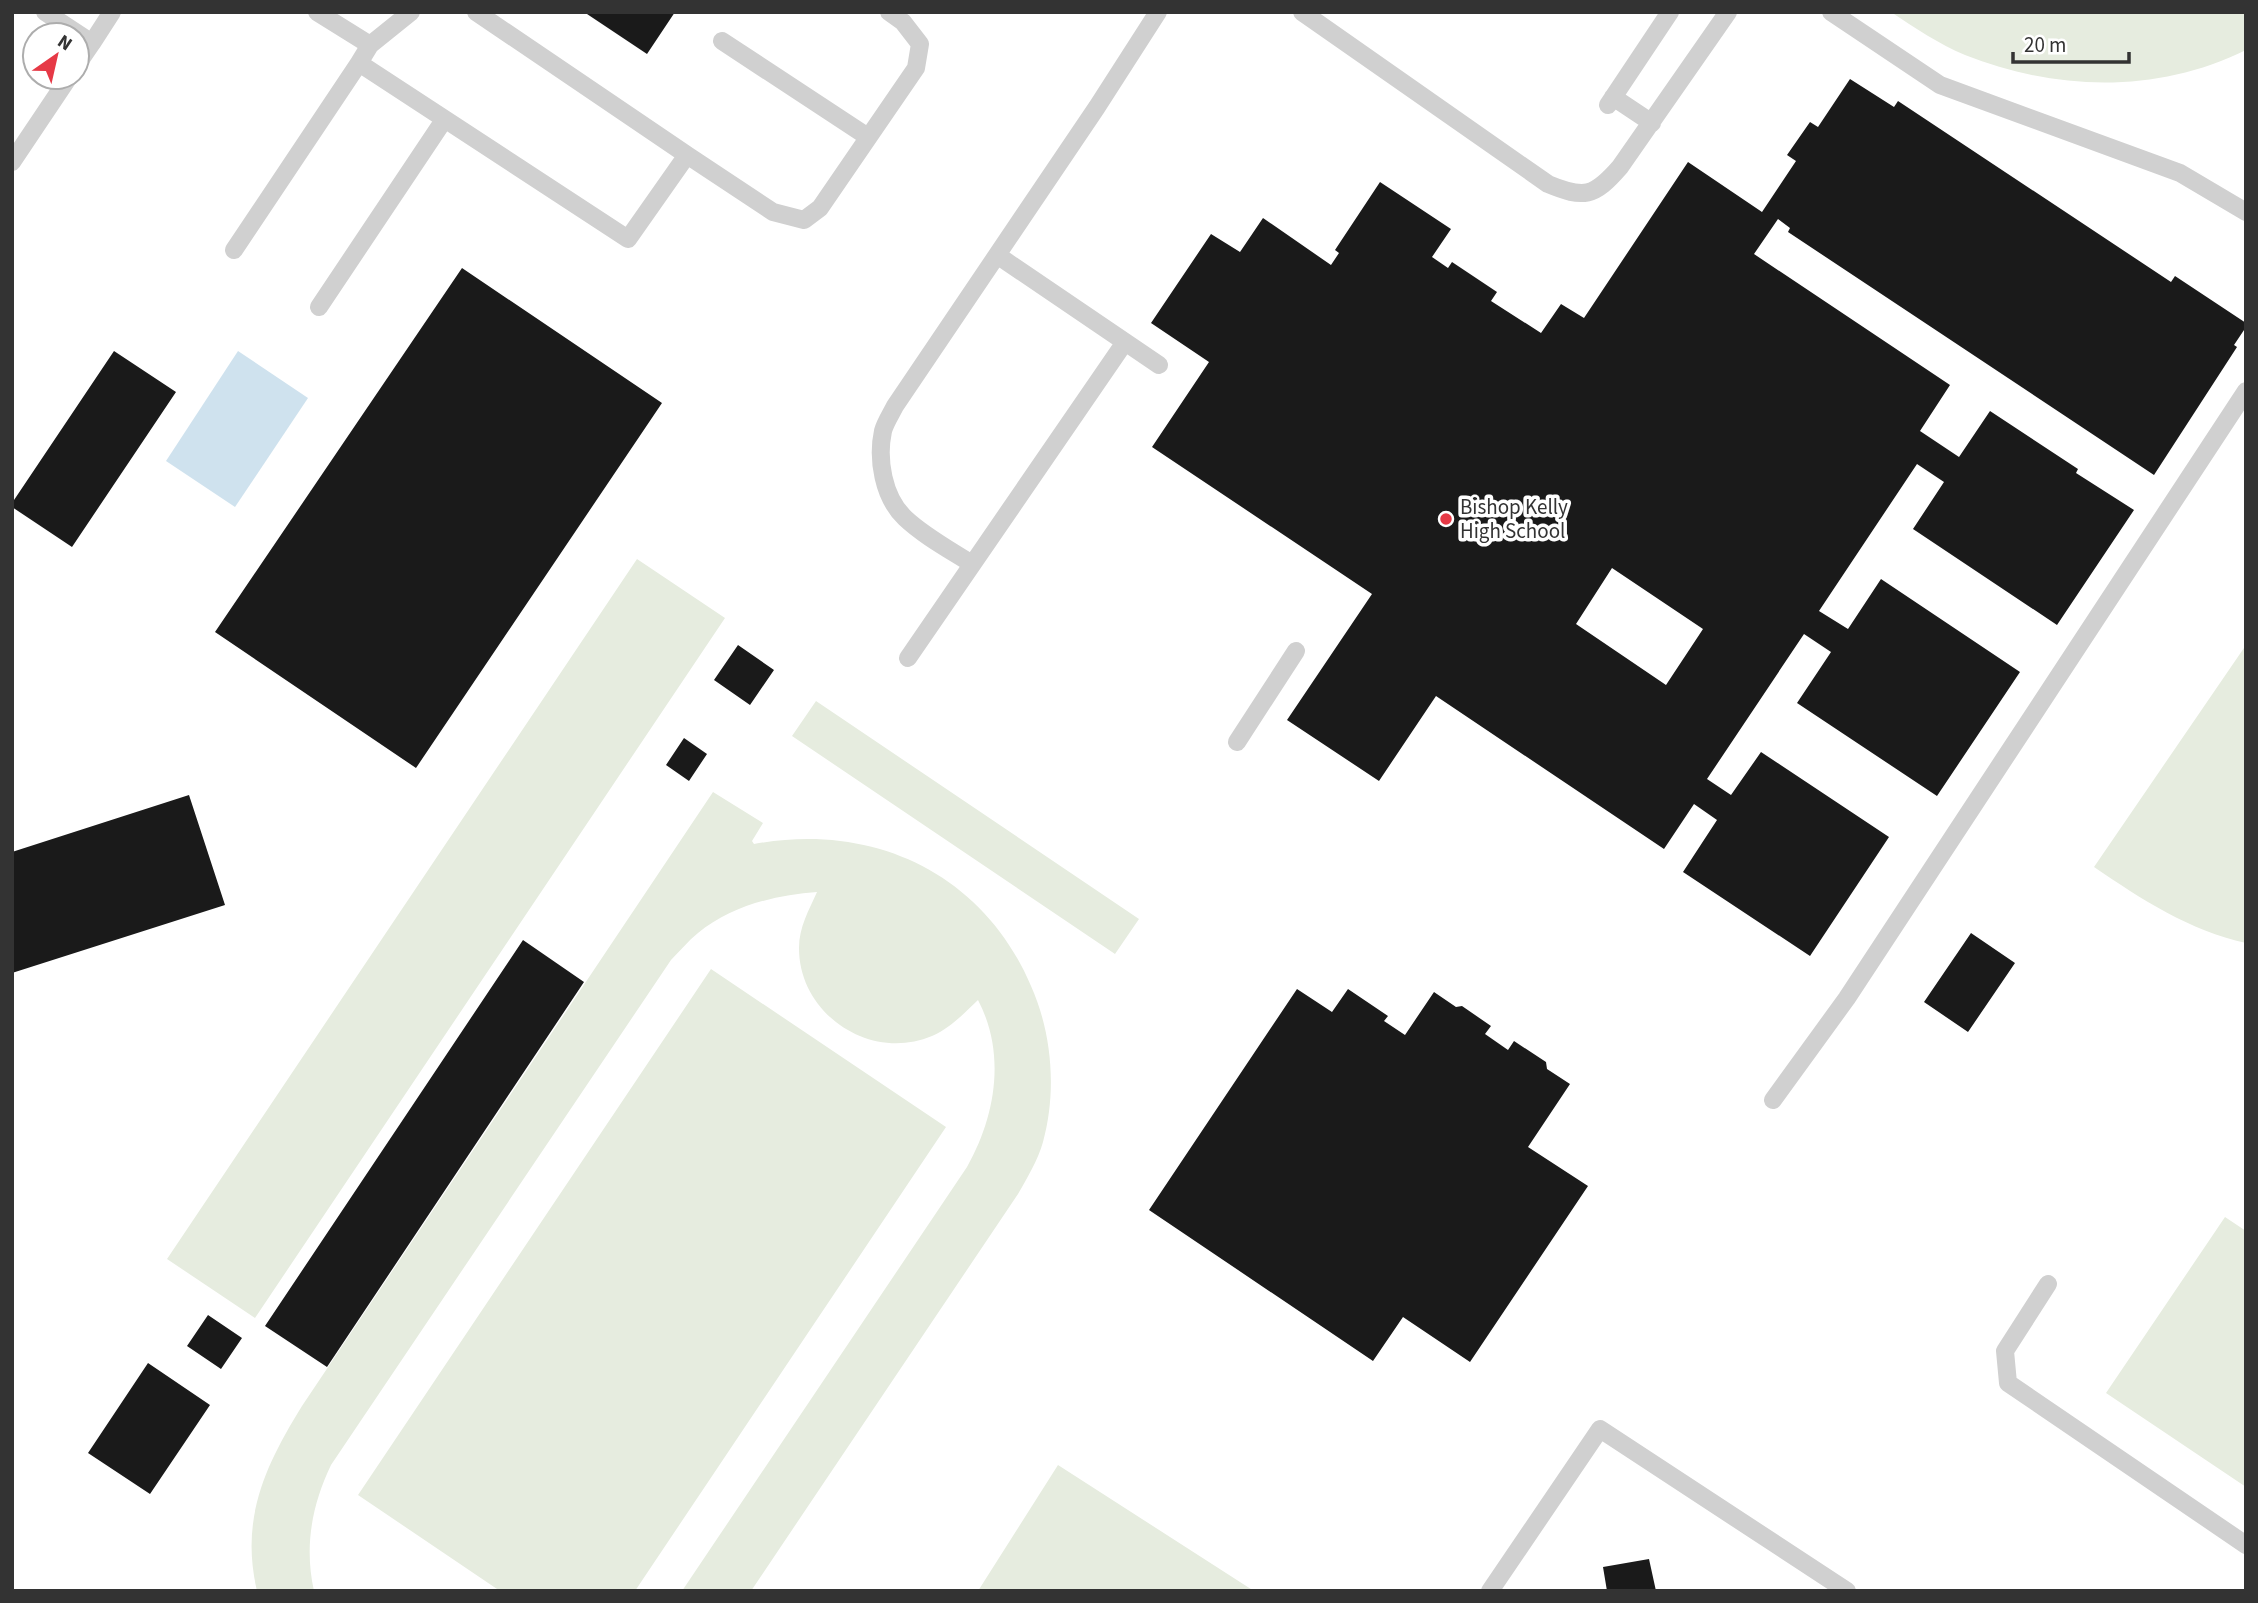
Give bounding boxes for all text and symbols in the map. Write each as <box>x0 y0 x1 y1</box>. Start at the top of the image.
north arrow <box>21 21 91 91</box>
scale bar <box>2013 21 2128 65</box>
text: N <box>52 28 77 58</box>
text: 20 m <box>2024 30 2066 60</box>
place label: Bishop Kelly High School <box>1460 492 1568 546</box>
marker: Bishop Kelly High School <box>1438 511 1454 527</box>

